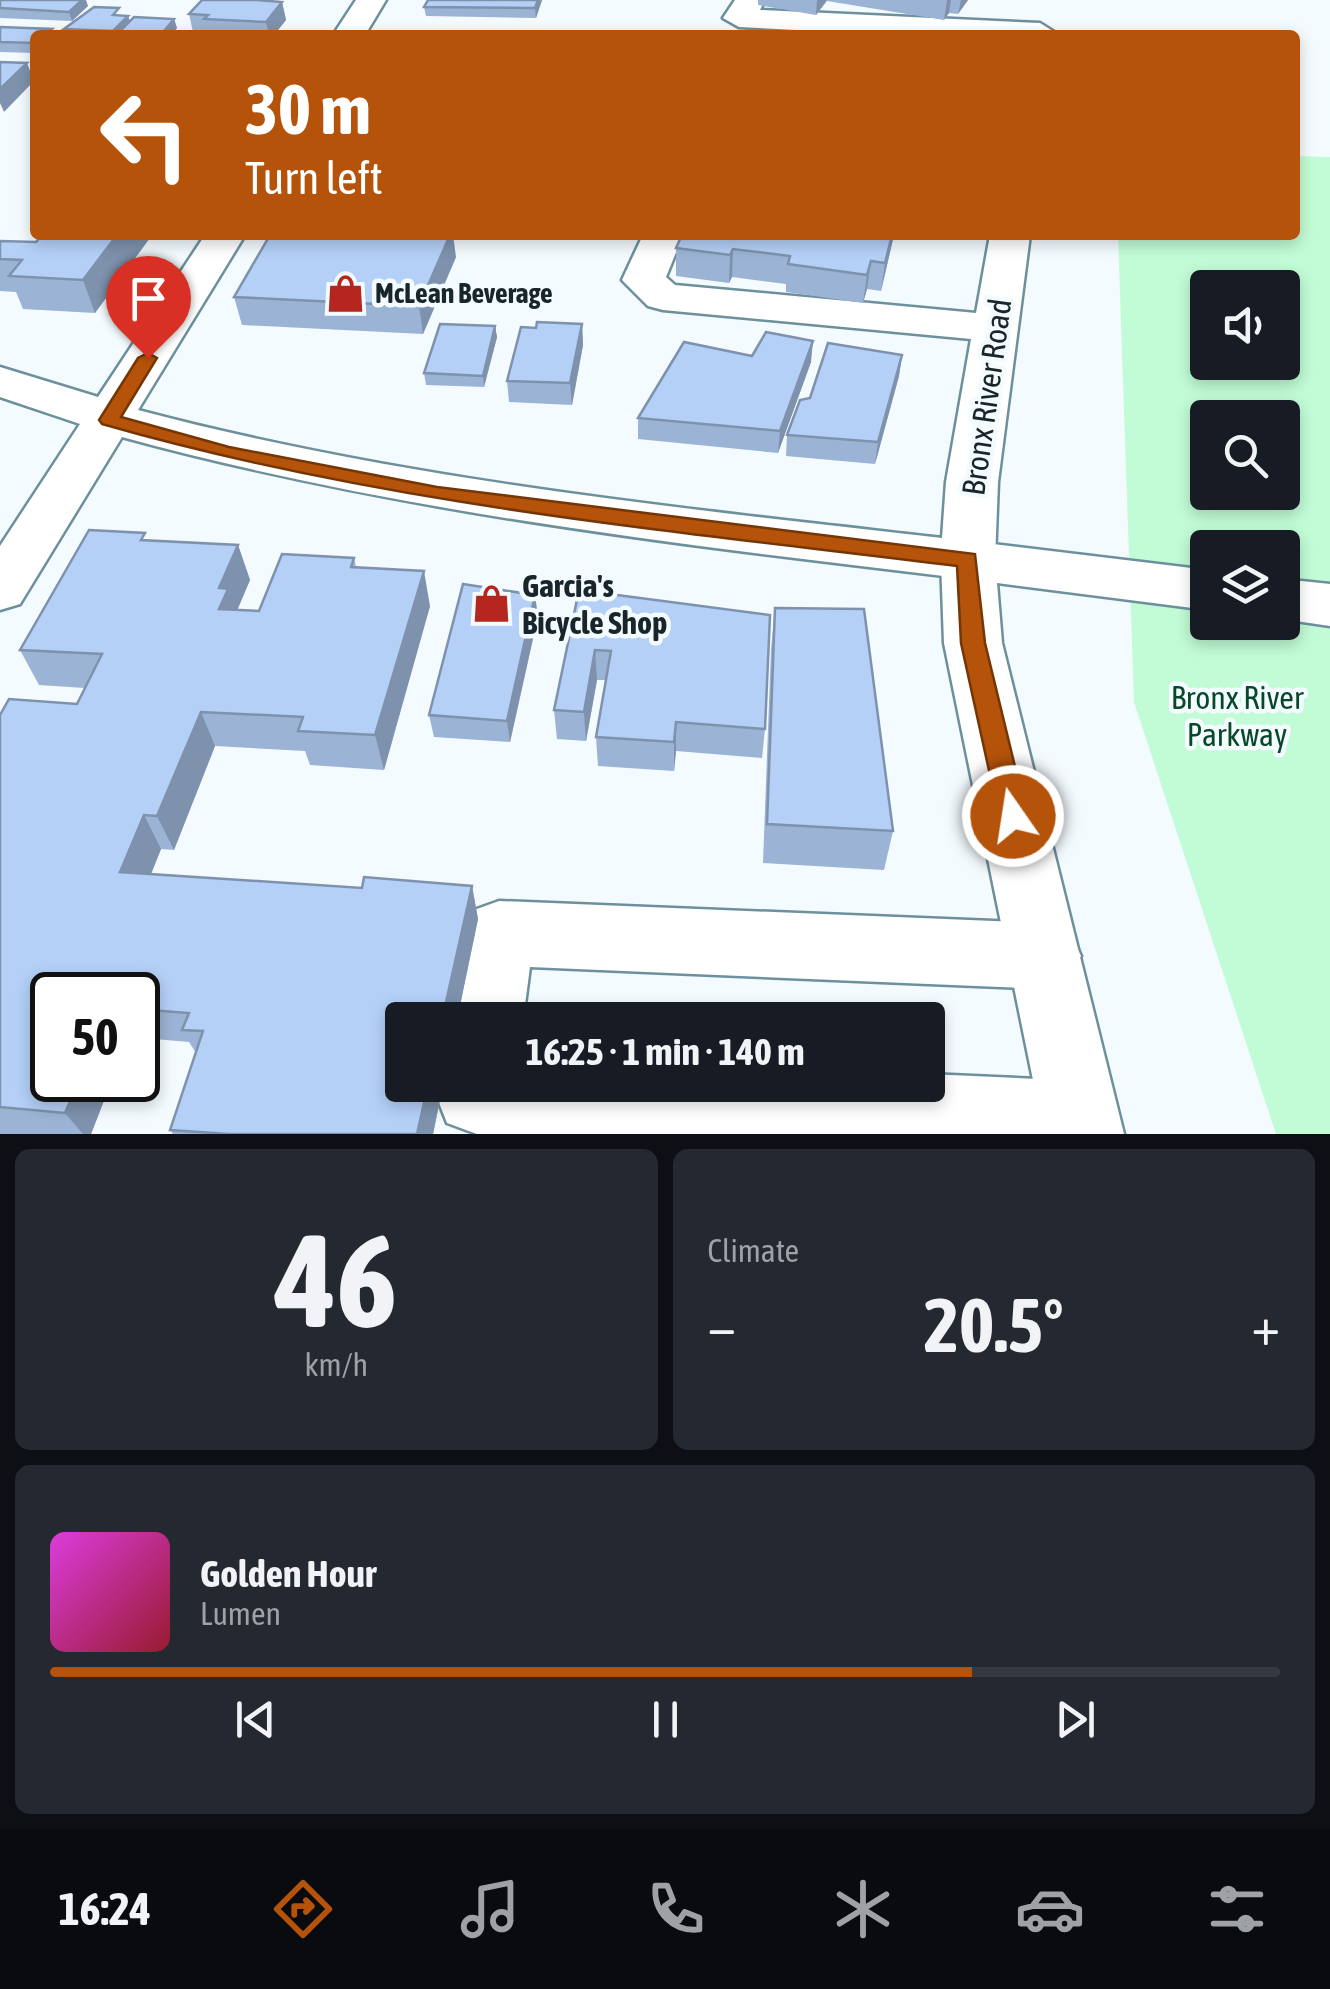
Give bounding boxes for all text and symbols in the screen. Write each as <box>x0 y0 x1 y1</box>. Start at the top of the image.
text: 30 m <box>245 69 371 149</box>
icon: left <box>80 70 210 200</box>
text: Turn left <box>245 152 383 204</box>
pin <box>106 256 191 359</box>
map controls <box>1190 270 1300 640</box>
button: sound <box>1190 270 1300 380</box>
icon: arrive <box>121 271 176 326</box>
shop icon: McLean Beverage <box>324 272 366 314</box>
place label: McLean Beverage <box>375 277 553 309</box>
street label: Bronx River Road <box>954 296 1019 498</box>
button: search <box>1190 400 1300 510</box>
button: layers <box>1190 530 1300 640</box>
place label: Garcia's Bicycle Shop <box>522 567 667 641</box>
shop icon: Garcia's Bicycle Shop <box>471 583 513 625</box>
park label: Bronx River Parkway <box>1171 679 1304 753</box>
position arrow <box>961 764 1065 868</box>
speed limit sign: 50 <box>30 972 160 1102</box>
text: 16:25 · 1 min · 140 m <box>525 1030 805 1073</box>
text: 46 <box>275 1206 397 1355</box>
text: Climate <box>708 1232 799 1269</box>
text: 20.5° <box>924 1282 1064 1368</box>
text: − <box>708 1294 736 1357</box>
text: + <box>1251 1294 1280 1357</box>
text: km/h <box>305 1346 368 1383</box>
text: Golden Hour <box>200 1552 376 1595</box>
text: Lumen <box>200 1595 281 1632</box>
icon: previous <box>228 1692 283 1747</box>
icon: pause <box>638 1692 693 1747</box>
icon: next <box>1048 1692 1103 1747</box>
icon: directions <box>268 1874 338 1944</box>
icon: music <box>455 1874 525 1944</box>
icon: phone <box>641 1874 711 1944</box>
icon: climate <box>828 1874 898 1944</box>
icon: car <box>1015 1874 1085 1944</box>
icon: filters <box>1202 1874 1272 1944</box>
text: 16:24 <box>58 1883 151 1935</box>

